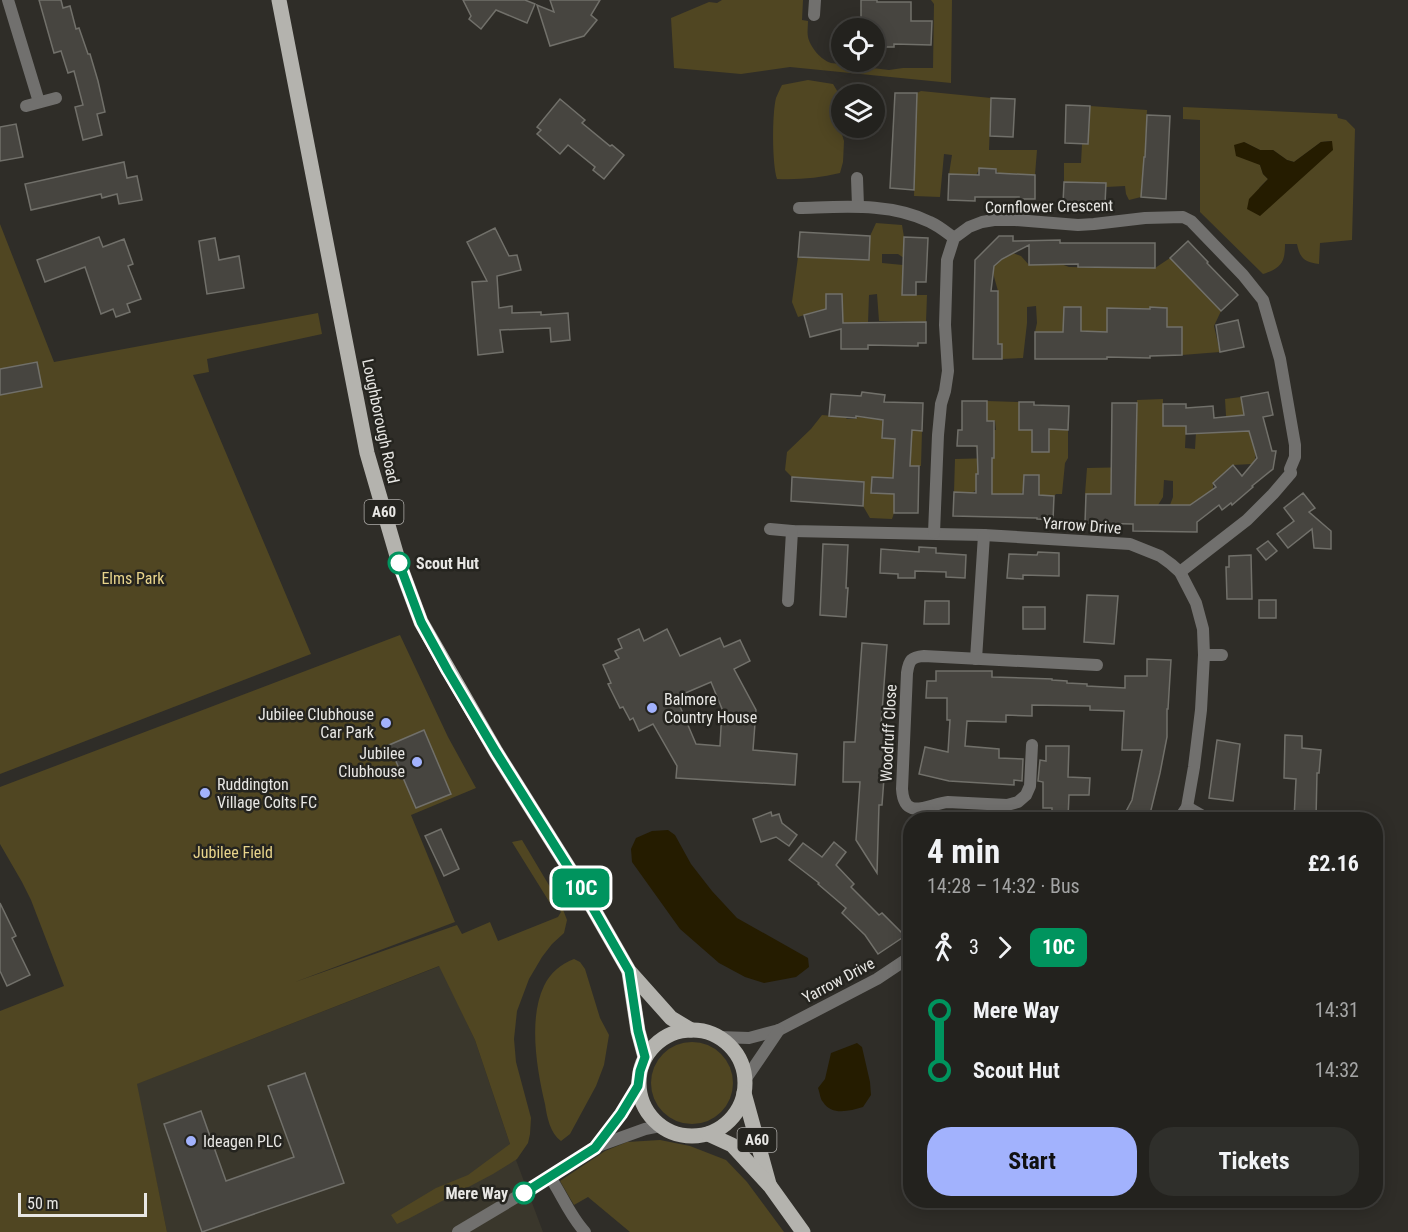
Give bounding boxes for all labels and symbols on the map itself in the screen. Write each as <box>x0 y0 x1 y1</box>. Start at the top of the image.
street label: Cornflower Crescent <box>985 196 1114 217</box>
street label: Loughborough Road <box>358 357 403 485</box>
road number: A60 <box>364 500 404 524</box>
street label: Yarrow Drive <box>1042 513 1122 538</box>
marker: Scout Hut <box>388 552 410 574</box>
place label: Scout Hut <box>416 554 479 573</box>
park label: Elms Park <box>101 569 165 588</box>
street label: Woodruff Close <box>876 684 901 782</box>
place label: Balmore Country House <box>664 690 757 727</box>
marker: Balmore Country House <box>645 701 659 715</box>
place label: Jubilee Clubhouse Car Park <box>258 705 375 742</box>
marker: Jubilee Clubhouse Car Park <box>379 716 393 730</box>
place label: Jubilee Clubhouse <box>338 744 405 781</box>
marker: Jubilee Clubhouse <box>410 755 424 769</box>
place label: Ruddington Village Colts FC <box>217 775 317 812</box>
marker: Ruddington Village Colts FC <box>198 786 212 800</box>
park label: Jubilee Field <box>193 843 273 862</box>
line badge: 10C <box>546 868 616 908</box>
street label: Yarrow Drive <box>799 953 878 1007</box>
road number: A60 <box>738 1128 777 1152</box>
place label: Ideagen PLC <box>203 1132 282 1151</box>
marker: Ideagen PLC <box>184 1134 198 1148</box>
marker: Mere Way <box>513 1182 535 1204</box>
place label: Mere Way <box>445 1184 508 1203</box>
scale bar <box>18 1190 147 1218</box>

